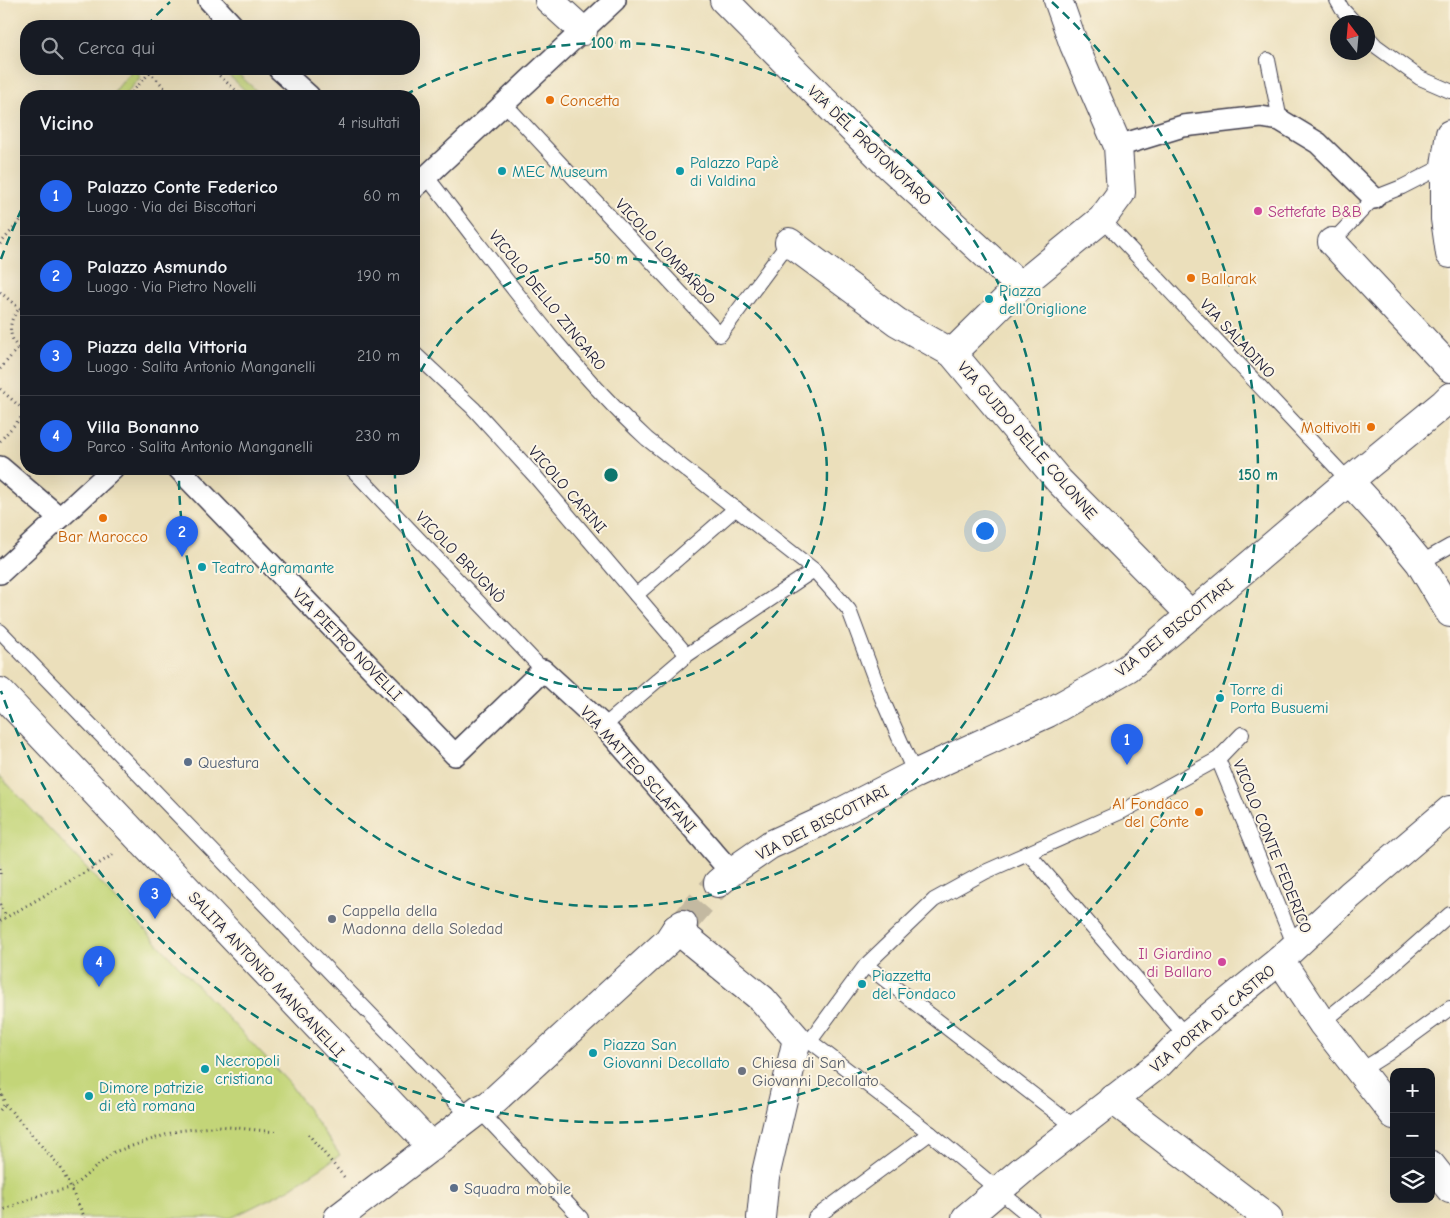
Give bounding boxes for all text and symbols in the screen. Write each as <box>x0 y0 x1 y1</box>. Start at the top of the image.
north arrow <box>1330 15 1375 60</box>
search box <box>20 20 420 75</box>
icon: search <box>38 34 66 62</box>
text: 100 m <box>591 34 631 52</box>
text: Cerca qui <box>78 37 155 59</box>
street label: VIA DEL PROTONOTARO <box>804 82 935 209</box>
place label: Concetta <box>560 92 620 110</box>
marker: Concetta <box>544 94 556 106</box>
text: Vicino <box>40 111 94 135</box>
text: 4 risultati <box>338 114 400 132</box>
place label: Palazzo Papè di Valdina <box>690 154 779 190</box>
place label: MEC Museum <box>512 163 608 181</box>
marker: MEC Museum <box>496 165 508 177</box>
marker: Palazzo Papè di Valdina <box>674 165 686 177</box>
text: Palazzo Conte Federico <box>87 176 278 198</box>
text: 1 <box>53 187 59 205</box>
text: 60 m <box>363 187 400 205</box>
street label: VICOLO LOMBARDO <box>612 195 719 308</box>
text: Luogo · Via dei Biscottari <box>87 198 256 216</box>
place label: Settefate B&B <box>1268 203 1362 221</box>
marker: Settefate B&B <box>1252 205 1264 217</box>
street label: VICOLO DELLO ZINGARO <box>485 227 609 374</box>
text: 50 m <box>594 250 628 268</box>
text: Palazzo Asmundo <box>87 256 227 278</box>
text: 2 <box>52 267 60 285</box>
text: 190 m <box>357 267 400 285</box>
place label: Ballarak <box>1201 270 1257 288</box>
marker: Ballarak <box>1185 272 1197 284</box>
text: Luogo · Via Pietro Novelli <box>87 278 257 296</box>
place label: Piazza dell'Origlione <box>999 282 1087 318</box>
marker: Piazza dell'Origlione <box>983 293 995 305</box>
street label: VIA SALADINO <box>1196 295 1278 382</box>
text: Piazza della Vittoria <box>87 336 247 358</box>
text: 3 <box>52 347 60 365</box>
text: 210 m <box>357 347 400 365</box>
text: Luogo · Salita Antonio Manganelli <box>87 358 316 376</box>
street label: VIA GUIDO DELLE COLONNE <box>954 358 1101 524</box>
text: Villa Bonanno <box>87 416 199 438</box>
place label: Moltivolti <box>1301 419 1361 437</box>
marker: Moltivolti <box>1365 421 1377 433</box>
text: 4 <box>52 427 60 445</box>
text: 230 m <box>355 427 400 445</box>
text: Parco · Salita Antonio Manganelli <box>87 438 313 456</box>
street label: VICOLO CARINI <box>525 442 610 537</box>
centre of rings <box>602 466 620 484</box>
text: 150 m <box>1238 466 1278 484</box>
street label: VICOLO BRUGNÒ <box>412 507 509 607</box>
marker: Bar Marocco <box>97 512 109 524</box>
pin: 2 <box>166 516 198 557</box>
your location <box>972 518 998 544</box>
place label: Bar Marocco <box>58 528 148 546</box>
place label: Teatro Agramante <box>212 559 334 577</box>
marker: Teatro Agramante <box>196 561 208 573</box>
street label: VIA DEI BISCOTTARI <box>1112 575 1237 681</box>
street label: VIA PIETRO NOVELLI <box>289 585 405 704</box>
place label: Torre di Porta Busuemi <box>1230 681 1329 717</box>
marker: Torre di Porta Busuemi <box>1214 692 1226 704</box>
street label: VIA MATTEO SCLAFANI <box>577 703 700 837</box>
pin: 1 <box>1111 724 1143 765</box>
place label: Questura <box>198 754 259 772</box>
marker: Questura <box>182 756 194 768</box>
street label: VICOLO CONTE FEDERICO <box>1229 757 1315 936</box>
street label: VIA DEI BISCOTTARI <box>753 782 892 864</box>
place label: Al Fondaco del Conte <box>1112 795 1189 831</box>
marker: Al Fondaco del Conte <box>1193 806 1205 818</box>
pin: 3 <box>139 878 171 919</box>
street label: SALITA ANTONIO MANGANELLI <box>185 888 348 1061</box>
place label: Cappella della Madonna della Soledad <box>342 902 503 938</box>
marker: Cappella della Madonna della Soledad <box>326 913 338 925</box>
place label: Il Giardino di Ballaro <box>1138 945 1212 981</box>
pin: 4 <box>83 946 115 987</box>
marker: Il Giardino di Ballaro <box>1216 956 1228 968</box>
street label: VIA PORTA DI CASTRO <box>1147 961 1279 1076</box>
place label: Piazzetta del Fondaco <box>872 967 956 1003</box>
marker: Piazzetta del Fondaco <box>856 978 868 990</box>
place label: Piazza San Giovanni Decollato <box>603 1036 730 1072</box>
marker: Piazza San Giovanni Decollato <box>587 1047 599 1059</box>
place label: Necropoli cristiana <box>215 1052 280 1088</box>
place label: Chiesa di San Giovanni Decollato <box>752 1054 879 1090</box>
marker: Necropoli cristiana <box>199 1063 211 1075</box>
marker: Chiesa di San Giovanni Decollato <box>736 1065 748 1077</box>
map controls <box>1390 1068 1435 1203</box>
button: + <box>1390 1068 1435 1113</box>
place label: Dimore patrizie di età romana <box>99 1079 204 1115</box>
marker: Dimore patrizie di età romana <box>83 1090 95 1102</box>
button: − <box>1390 1113 1435 1158</box>
button: layers <box>1390 1158 1435 1203</box>
place label: Squadra mobile <box>464 1180 571 1198</box>
marker: Squadra mobile <box>448 1182 460 1194</box>

